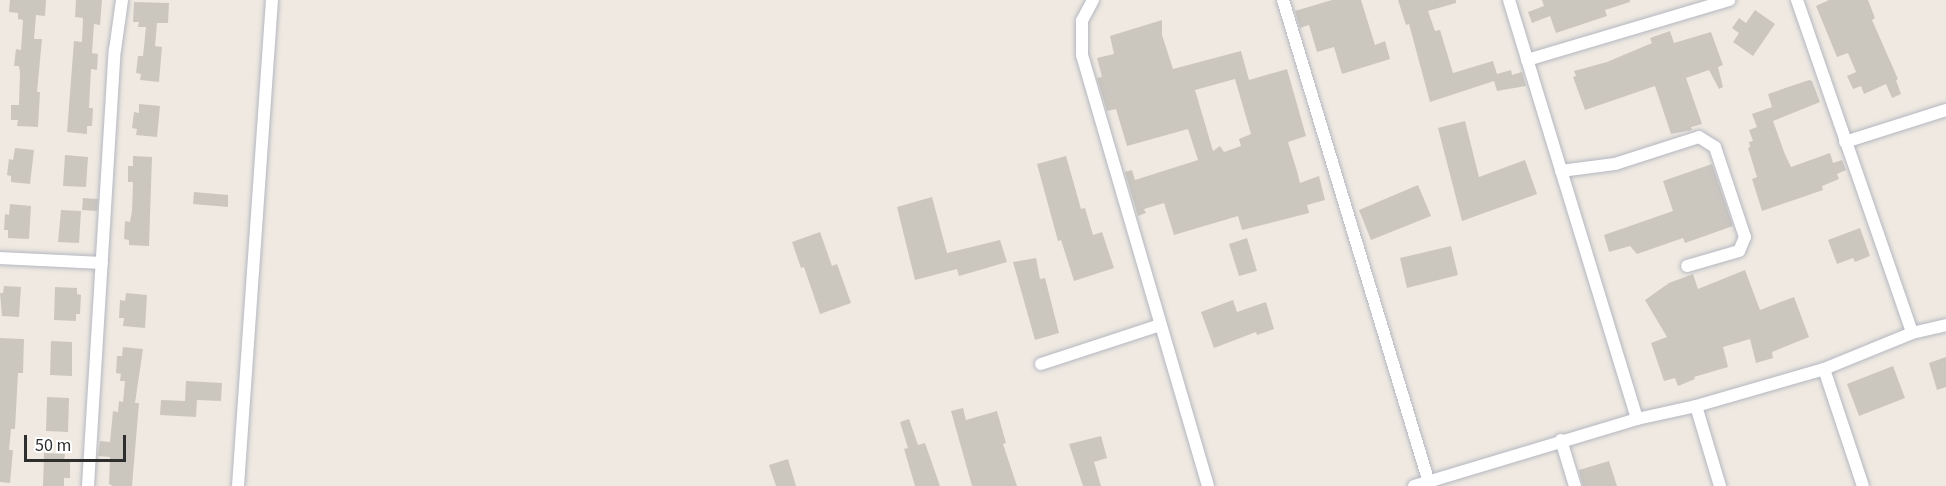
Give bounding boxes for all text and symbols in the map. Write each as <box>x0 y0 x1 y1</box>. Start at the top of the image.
scale bar <box>27 423 129 461</box>
text: 50 m <box>35 433 71 458</box>

